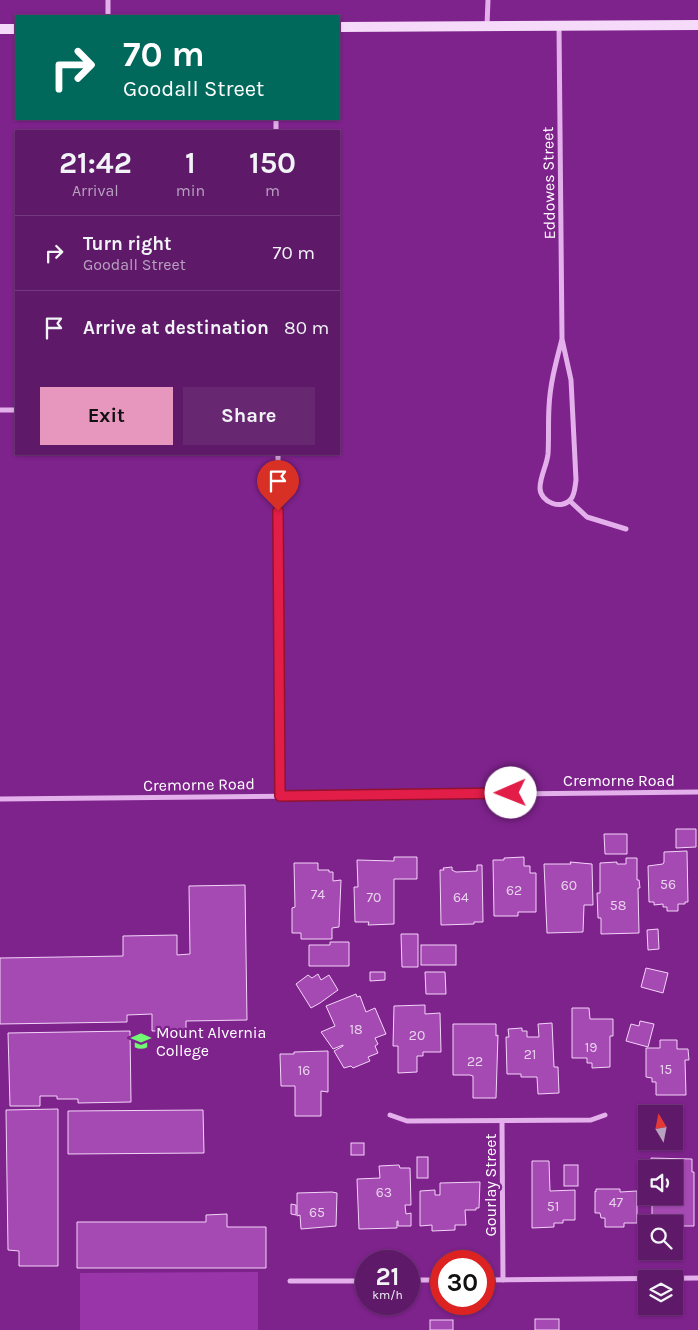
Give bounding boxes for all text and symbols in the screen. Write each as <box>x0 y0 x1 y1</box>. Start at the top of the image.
text: 70 m <box>123 34 205 75</box>
icon: right <box>40 35 105 100</box>
text: Goodall Street <box>123 76 264 102</box>
street label: Eddowes Street <box>538 127 559 239</box>
text: 21:42 <box>59 145 132 181</box>
text: 1 <box>185 145 196 181</box>
text: 150 <box>249 145 296 181</box>
text: Arrival <box>72 181 119 200</box>
text: min <box>176 181 205 200</box>
text: m <box>265 181 280 200</box>
text: Turn right <box>83 233 172 255</box>
icon: right <box>40 239 68 267</box>
text: 70 m <box>273 242 315 264</box>
text: Goodall Street <box>83 255 186 274</box>
icon: arrive <box>40 314 68 342</box>
text: Arrive at destination <box>83 317 269 339</box>
text: 80 m <box>284 317 329 339</box>
button: Exit <box>40 387 173 445</box>
button: Share <box>183 387 315 445</box>
pin <box>257 460 299 511</box>
icon: arrive <box>264 467 292 495</box>
position arrow <box>484 766 536 818</box>
street label: Cremorne Road <box>563 771 675 790</box>
street label: Cremorne Road <box>143 774 255 795</box>
house number: 56 <box>660 876 676 893</box>
house number: 60 <box>561 877 577 894</box>
house number: 62 <box>506 882 522 899</box>
house number: 74 <box>311 886 325 903</box>
house number: 70 <box>367 889 381 906</box>
house number: 64 <box>453 889 469 906</box>
house number: 58 <box>610 897 626 914</box>
house number: 18 <box>349 1021 363 1038</box>
place label: Mount Alvernia College <box>156 1023 266 1060</box>
house number: 20 <box>409 1027 425 1044</box>
school or university icon: Mount Alvernia College <box>130 1030 152 1052</box>
house number: 19 <box>585 1039 597 1056</box>
house number: 21 <box>524 1046 536 1063</box>
house number: 22 <box>467 1053 483 1070</box>
house number: 15 <box>660 1061 672 1078</box>
house number: 16 <box>298 1062 310 1079</box>
north arrow <box>638 1105 682 1150</box>
map controls <box>638 1105 683 1315</box>
street label: Gourlay Street <box>481 1134 500 1236</box>
button: sound <box>638 1160 683 1205</box>
house number: 63 <box>376 1184 392 1201</box>
house number: 47 <box>609 1194 624 1211</box>
house number: 51 <box>547 1198 559 1215</box>
house number: 65 <box>309 1204 325 1221</box>
button: search <box>638 1215 683 1260</box>
speed limit sign: 30 <box>430 1250 495 1315</box>
text: 21 <box>375 1262 400 1291</box>
button: layers <box>638 1270 683 1315</box>
text: km/h <box>372 1288 403 1302</box>

